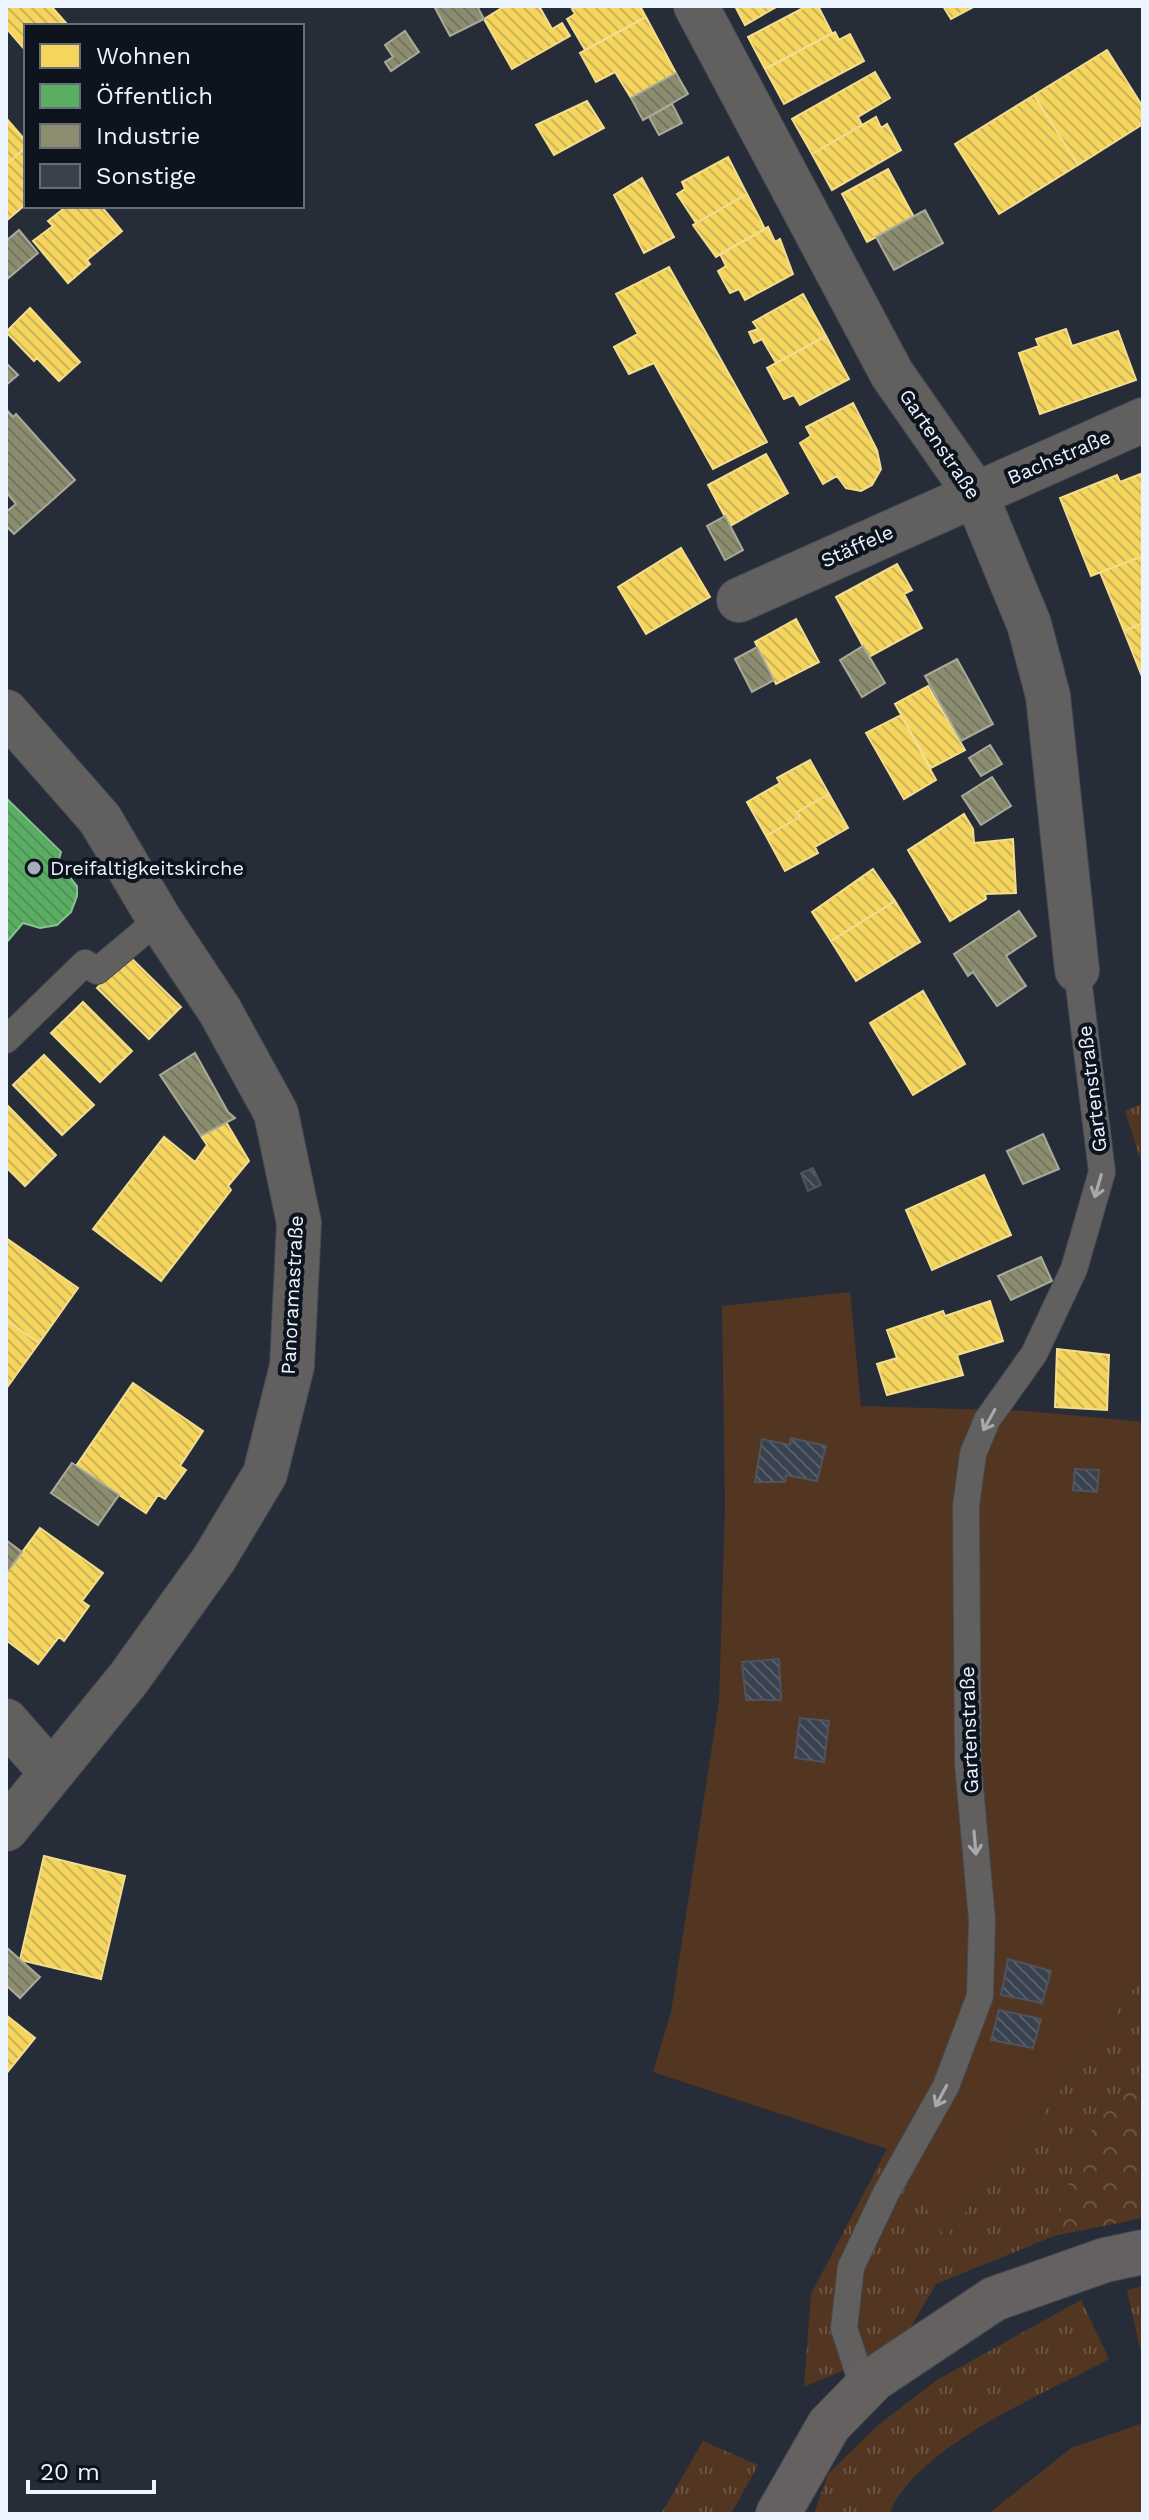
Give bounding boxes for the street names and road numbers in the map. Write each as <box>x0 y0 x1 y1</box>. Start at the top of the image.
street label: Gartenstraße <box>894 384 986 504</box>
street label: Bachstraße <box>1004 424 1114 490</box>
street label: Stäffele <box>817 519 897 573</box>
street label: Gartenstraße <box>1072 1024 1112 1154</box>
street label: Panoramastraße <box>276 1215 308 1375</box>
street label: Gartenstraße <box>955 1666 983 1794</box>

